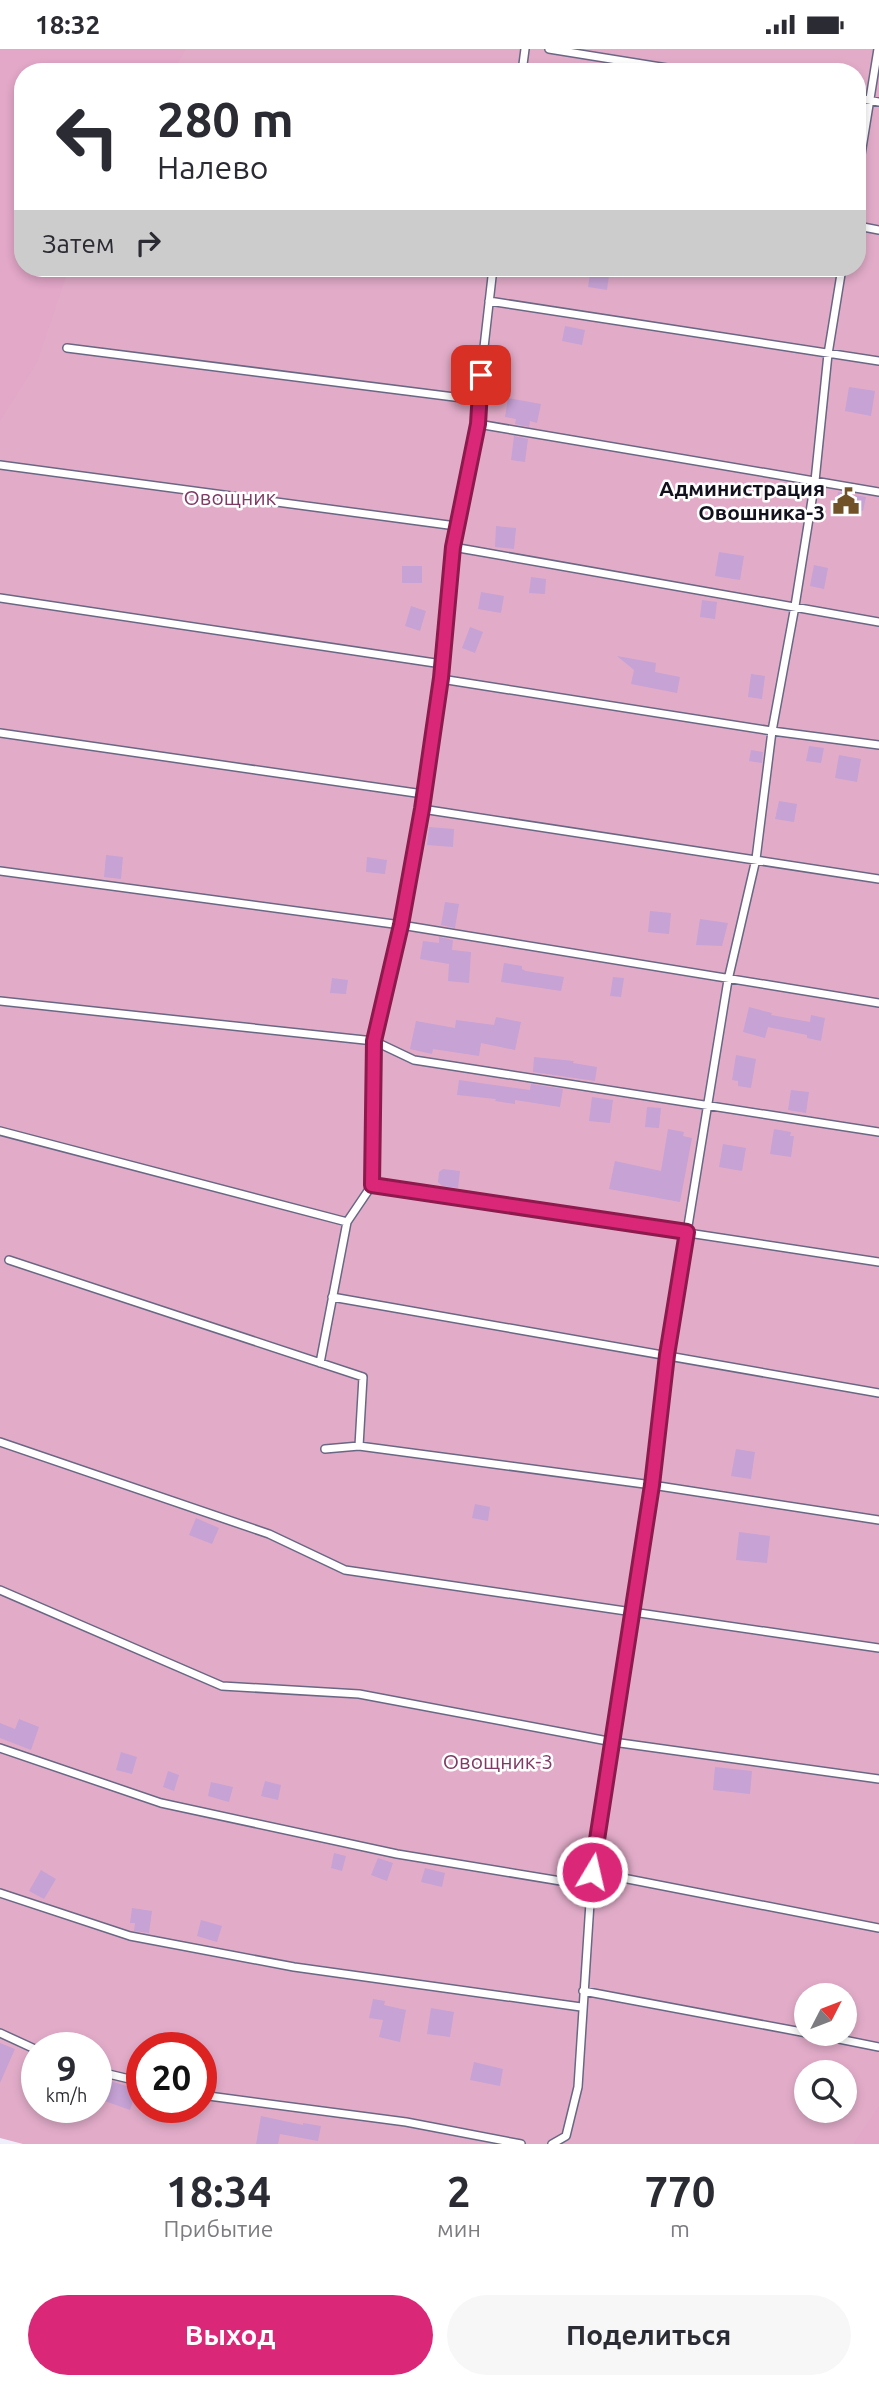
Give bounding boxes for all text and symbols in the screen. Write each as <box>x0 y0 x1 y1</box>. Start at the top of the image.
text: 18:32 <box>35 10 100 39</box>
icon: left <box>42 91 133 182</box>
text: 280 m <box>157 91 294 146</box>
text: Налево <box>157 149 269 185</box>
icon: right <box>129 224 167 262</box>
text: Затем <box>42 229 115 258</box>
pin <box>451 345 511 405</box>
icon: arrive <box>462 356 500 394</box>
place label: Администрация Овошника-3 <box>659 476 825 524</box>
park label: Овощник <box>184 485 277 509</box>
public building icon: Администрация Овошника-3 <box>831 486 861 516</box>
park label: Овощник-3 <box>443 1749 553 1773</box>
position arrow <box>555 1835 629 1909</box>
north arrow <box>794 1983 858 2046</box>
map controls <box>794 1983 857 2123</box>
speed limit sign: 20 <box>126 2032 217 2123</box>
text: 9 <box>57 2048 76 2088</box>
button: search <box>794 2060 857 2123</box>
text: km/h <box>46 2085 87 2105</box>
text: 18:34 <box>166 2168 271 2215</box>
text: 2 <box>447 2168 471 2215</box>
text: 770 <box>644 2168 715 2215</box>
text: Прибытие <box>164 2216 274 2241</box>
text: мин <box>437 2216 481 2241</box>
text: m <box>670 2216 690 2241</box>
button: Выход <box>28 2295 433 2375</box>
button: Поделиться <box>447 2295 851 2375</box>

